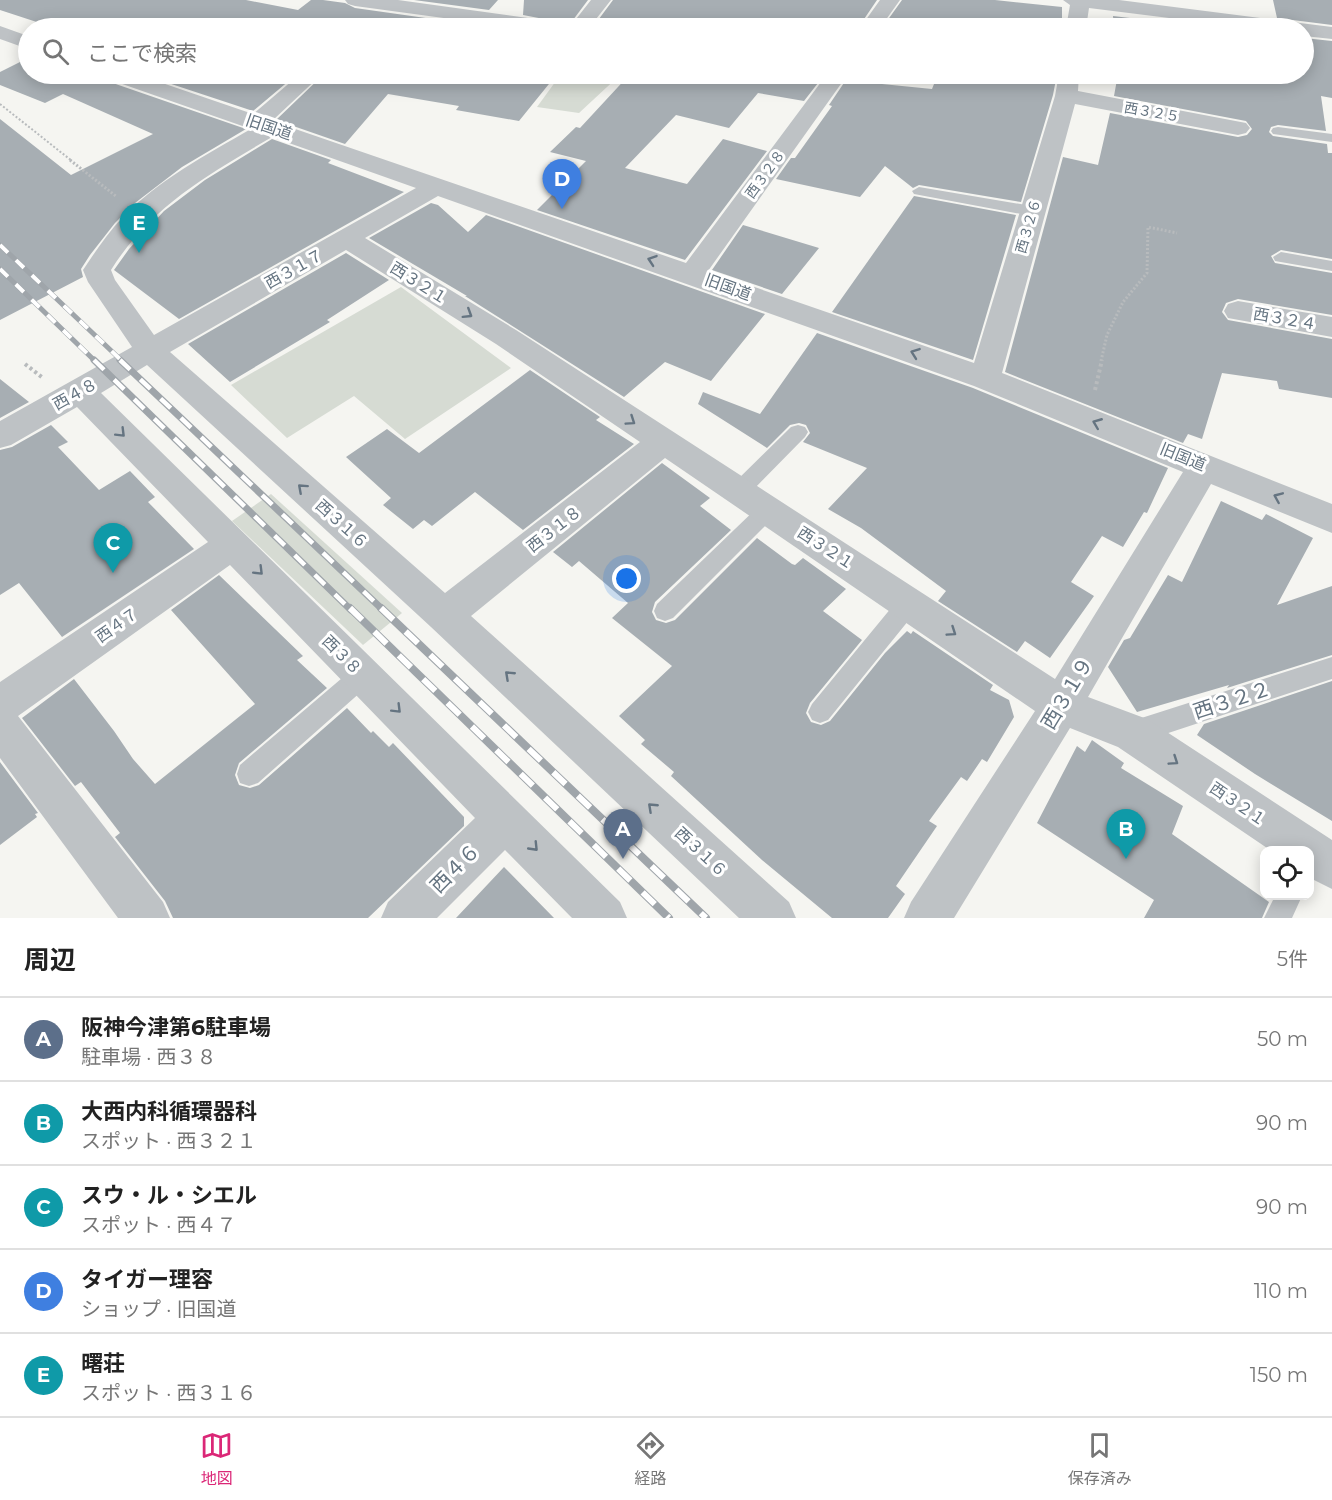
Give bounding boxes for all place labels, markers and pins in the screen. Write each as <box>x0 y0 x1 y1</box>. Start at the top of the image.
pin: D <box>542 160 582 209</box>
pin: E <box>120 204 158 253</box>
pin: C <box>94 524 132 573</box>
pin: A <box>604 810 642 859</box>
pin: B <box>1106 810 1146 859</box>

